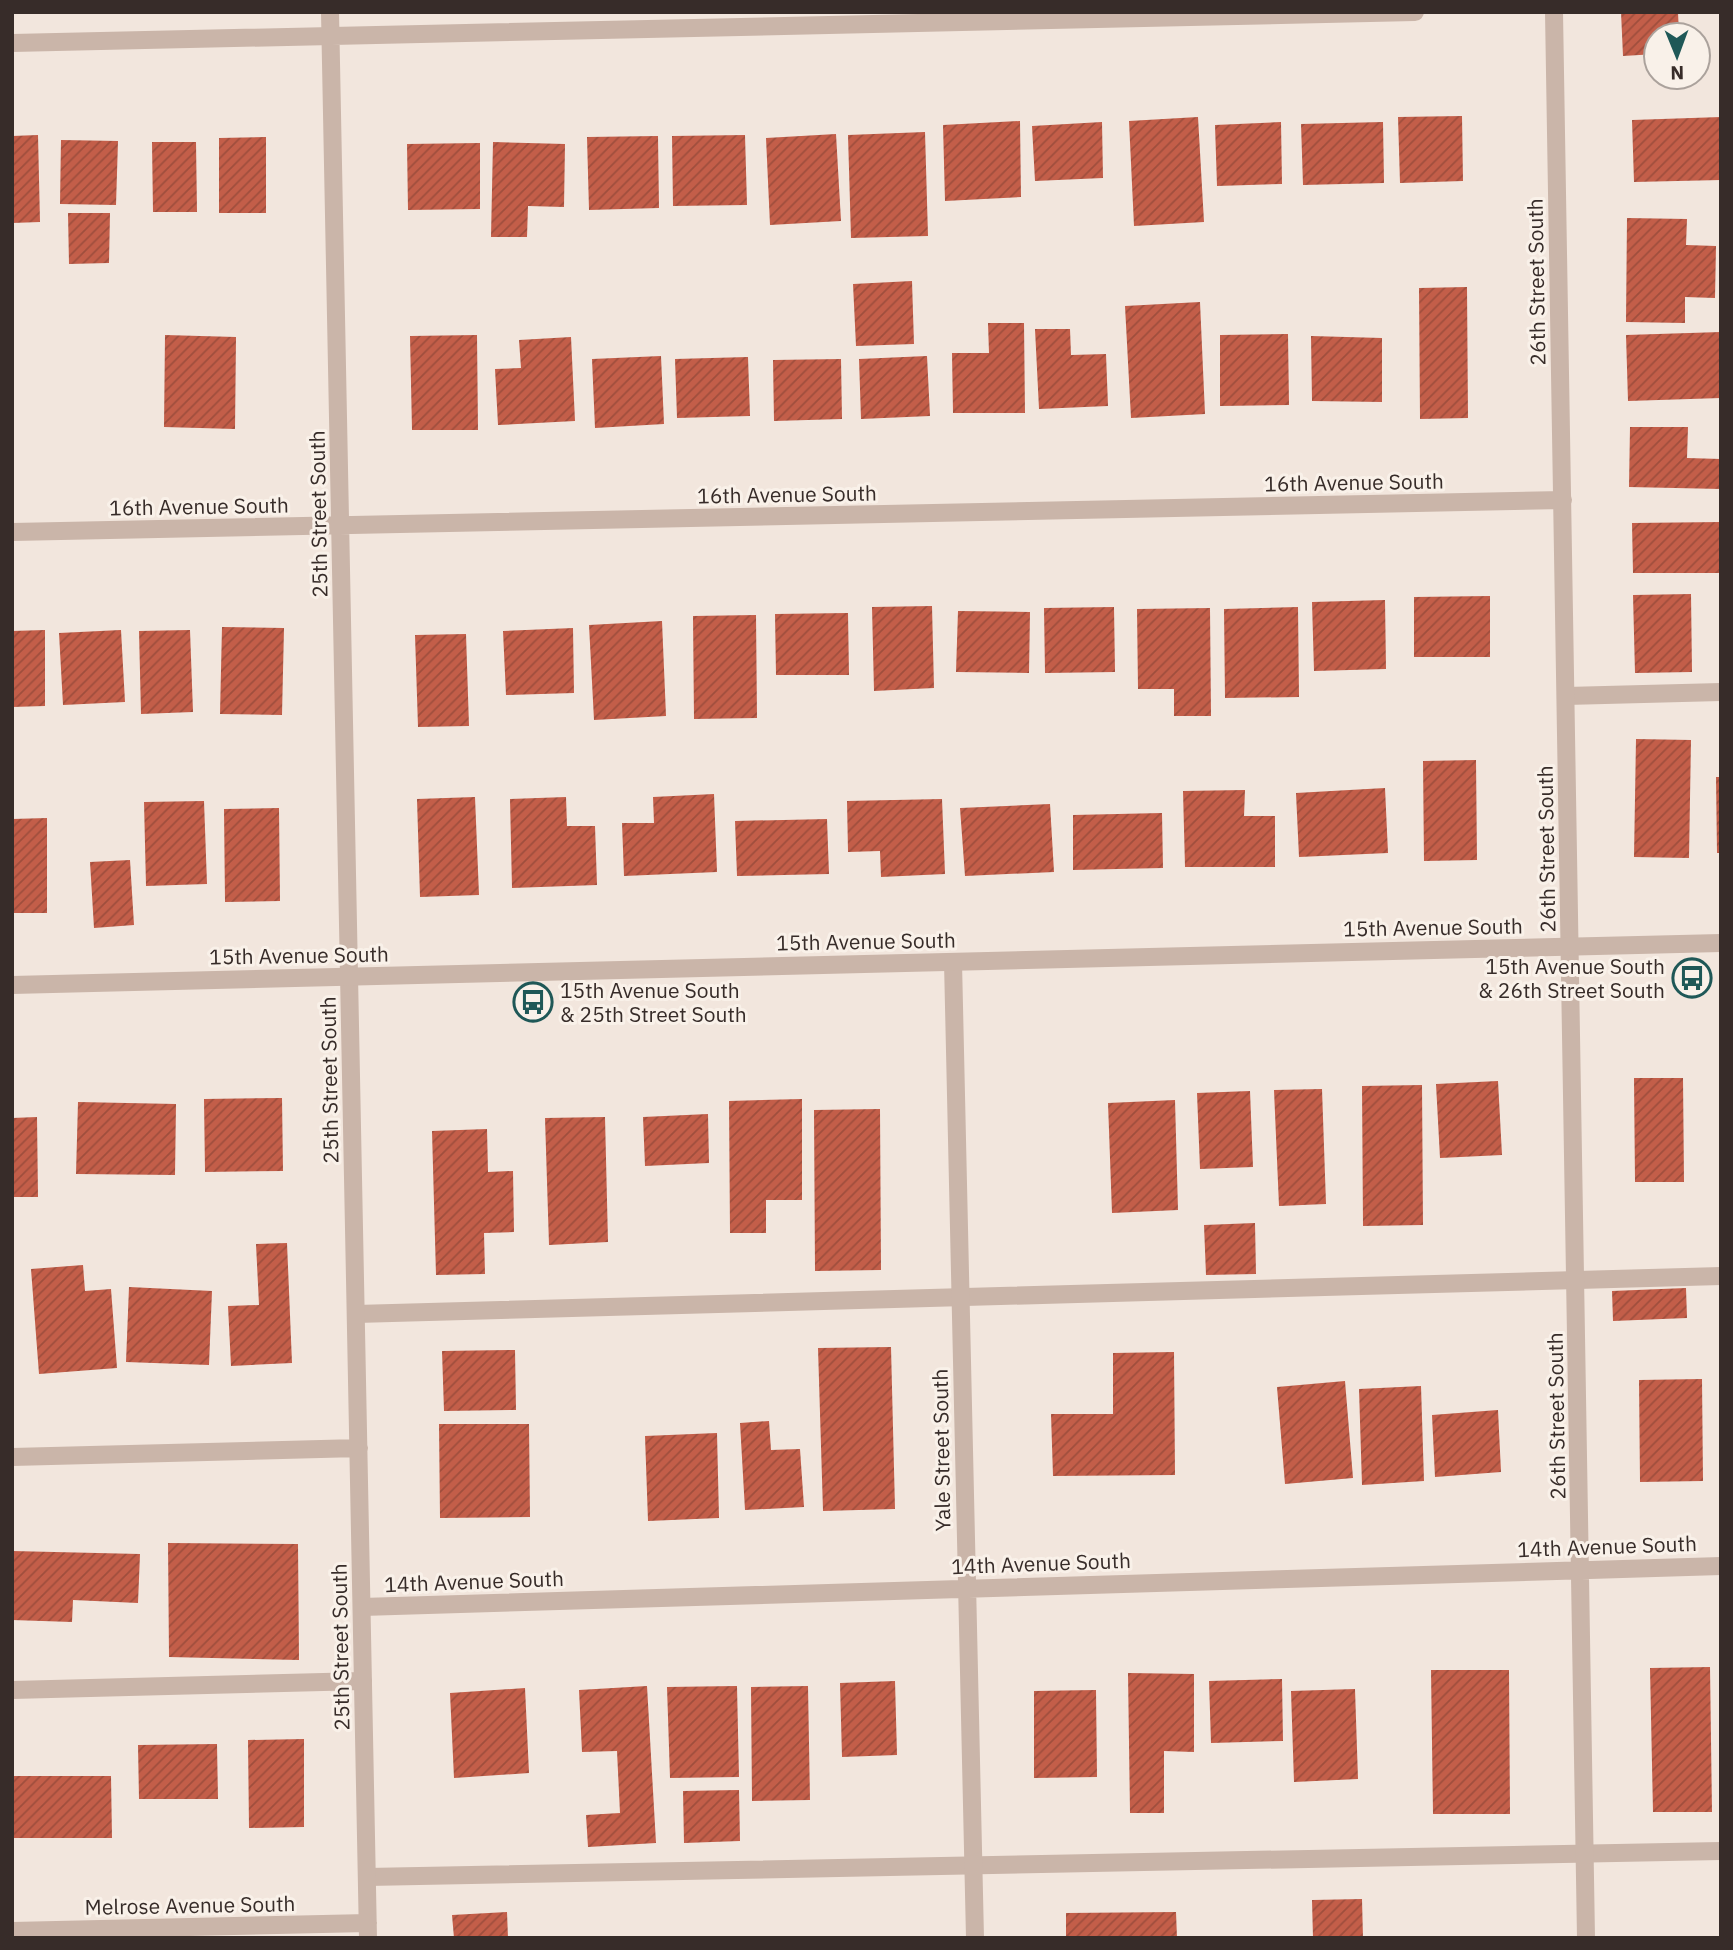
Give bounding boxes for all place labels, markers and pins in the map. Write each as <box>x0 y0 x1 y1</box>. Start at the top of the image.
place label: 15th Avenue South & 26th Street South <box>1478 952 1665 1004</box>
bus stop icon: 15th Avenue South & 26th Street South <box>1671 957 1713 999</box>
place label: 15th Avenue South & 25th Street South <box>560 976 747 1028</box>
bus stop icon: 15th Avenue South & 25th Street South <box>512 981 554 1023</box>

